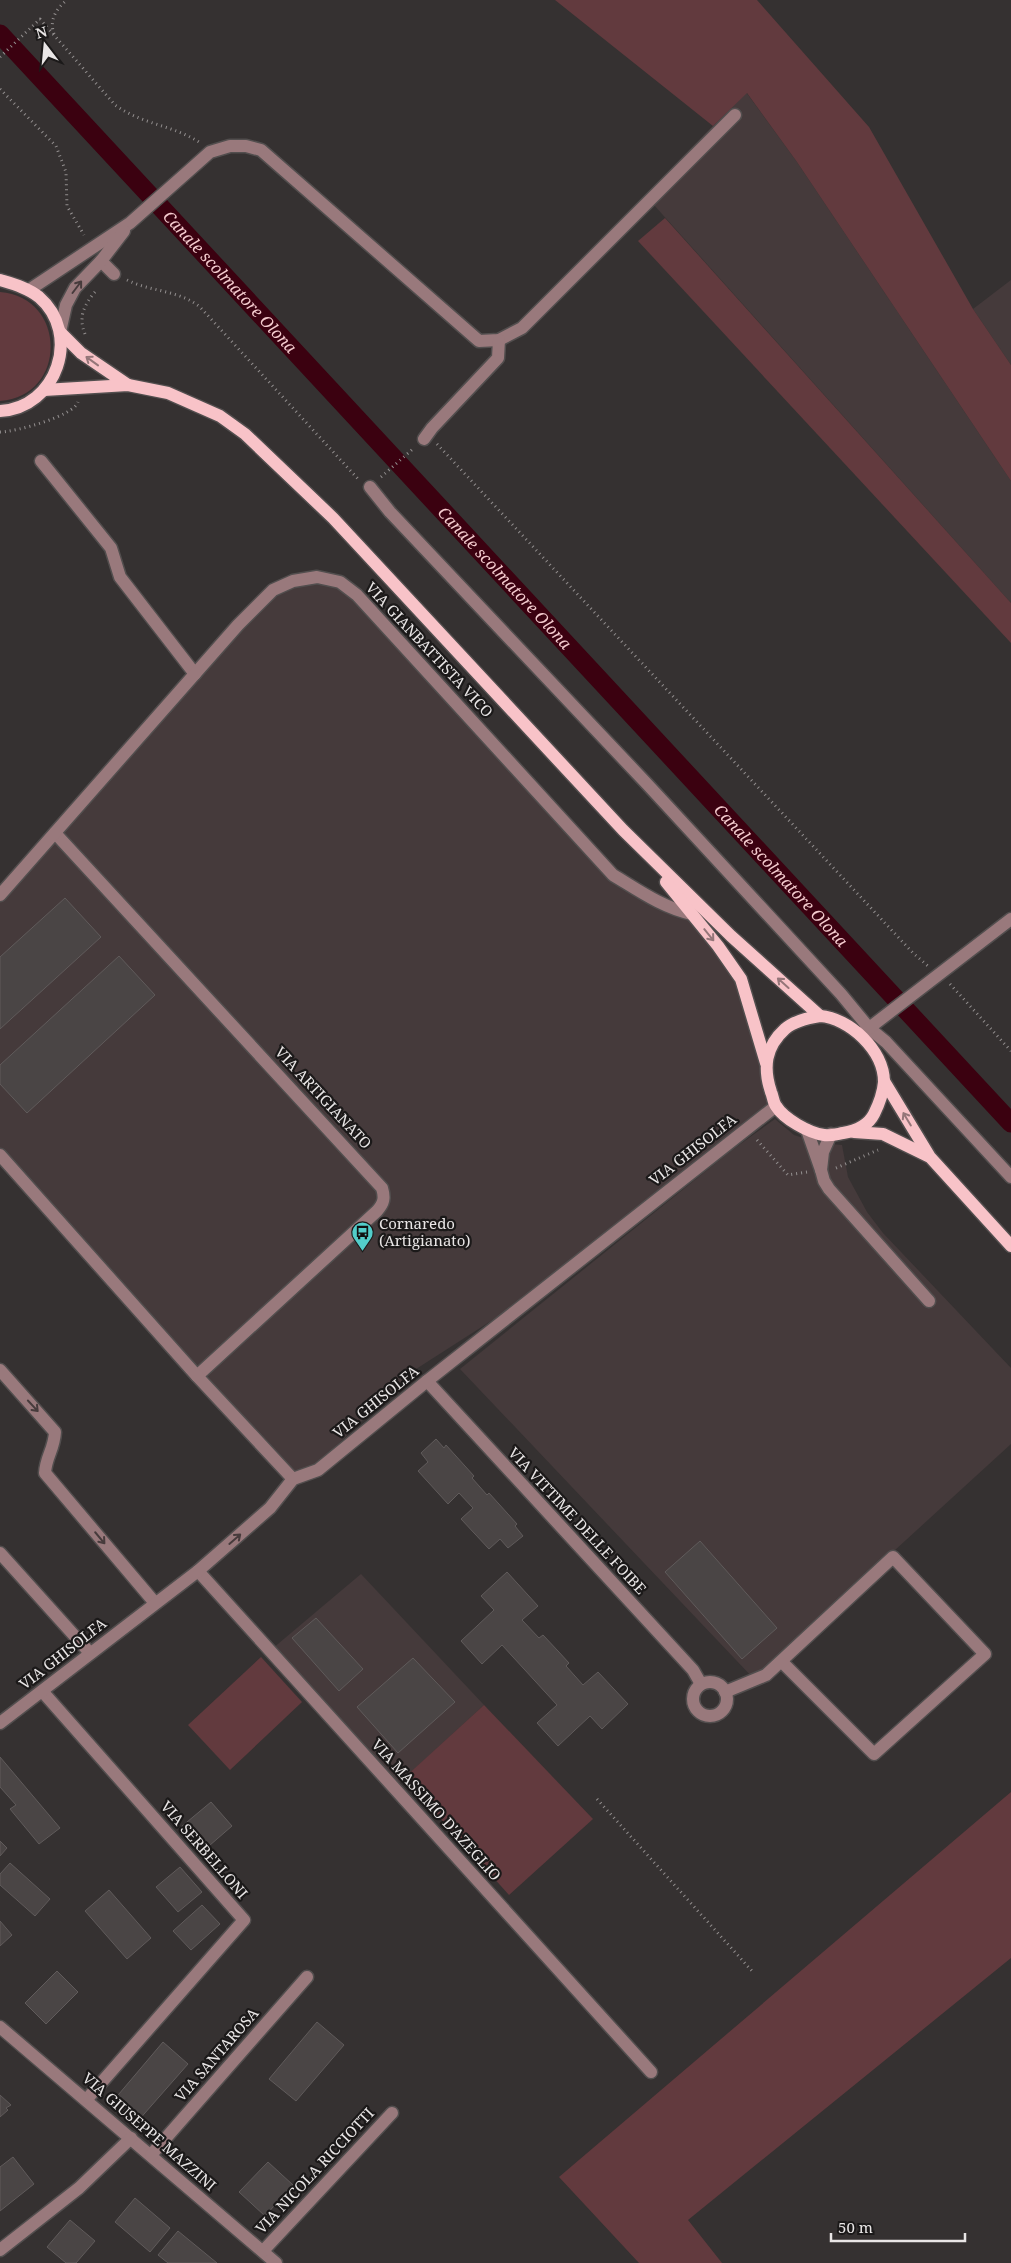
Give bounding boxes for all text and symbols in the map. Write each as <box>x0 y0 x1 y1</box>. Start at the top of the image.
north arrow <box>20 20 70 70</box>
text: N <box>33 21 49 43</box>
water label: Canale scolmatore Olona <box>158 206 302 358</box>
one-way arrow <box>71 281 82 294</box>
one-way arrow <box>85 356 99 366</box>
water label: Canale scolmatore Olona <box>433 502 577 654</box>
street label: VIA GIANBATTISTA VICO <box>362 577 498 721</box>
water label: Canale scolmatore Olona <box>709 799 853 952</box>
one-way arrow <box>704 928 715 941</box>
one-way arrow <box>777 977 790 989</box>
street label: VIA ARTIGIANATO <box>271 1042 376 1153</box>
street label: VIA GHISOLFA <box>645 1109 740 1189</box>
one-way arrow <box>902 1113 912 1127</box>
place label: Cornaredo (Artigianato) <box>379 1213 470 1250</box>
bus stop icon: Cornaredo (Artigianato) <box>351 1221 375 1252</box>
street label: VIA GHISOLFA <box>328 1360 423 1442</box>
one-way arrow <box>27 1400 39 1412</box>
street label: VIA VITTIME DELLE FOIBE <box>504 1443 651 1598</box>
one-way arrow <box>94 1531 105 1544</box>
one-way arrow <box>228 1533 241 1545</box>
street label: VIA GHISOLFA <box>15 1613 110 1693</box>
street label: VIA MASSIMO D'AZEGLIO <box>368 1734 506 1884</box>
street label: VIA SERBELLONI <box>157 1796 253 1902</box>
street label: VIA SANTAROSA <box>170 2003 263 2105</box>
street label: VIA GIUSEPPE MAZZINI <box>79 2068 221 2195</box>
street label: VIA NICOLA RICCIOTTI <box>251 2103 378 2238</box>
scale bar <box>831 2210 965 2242</box>
text: 50 m <box>838 2217 873 2237</box>

